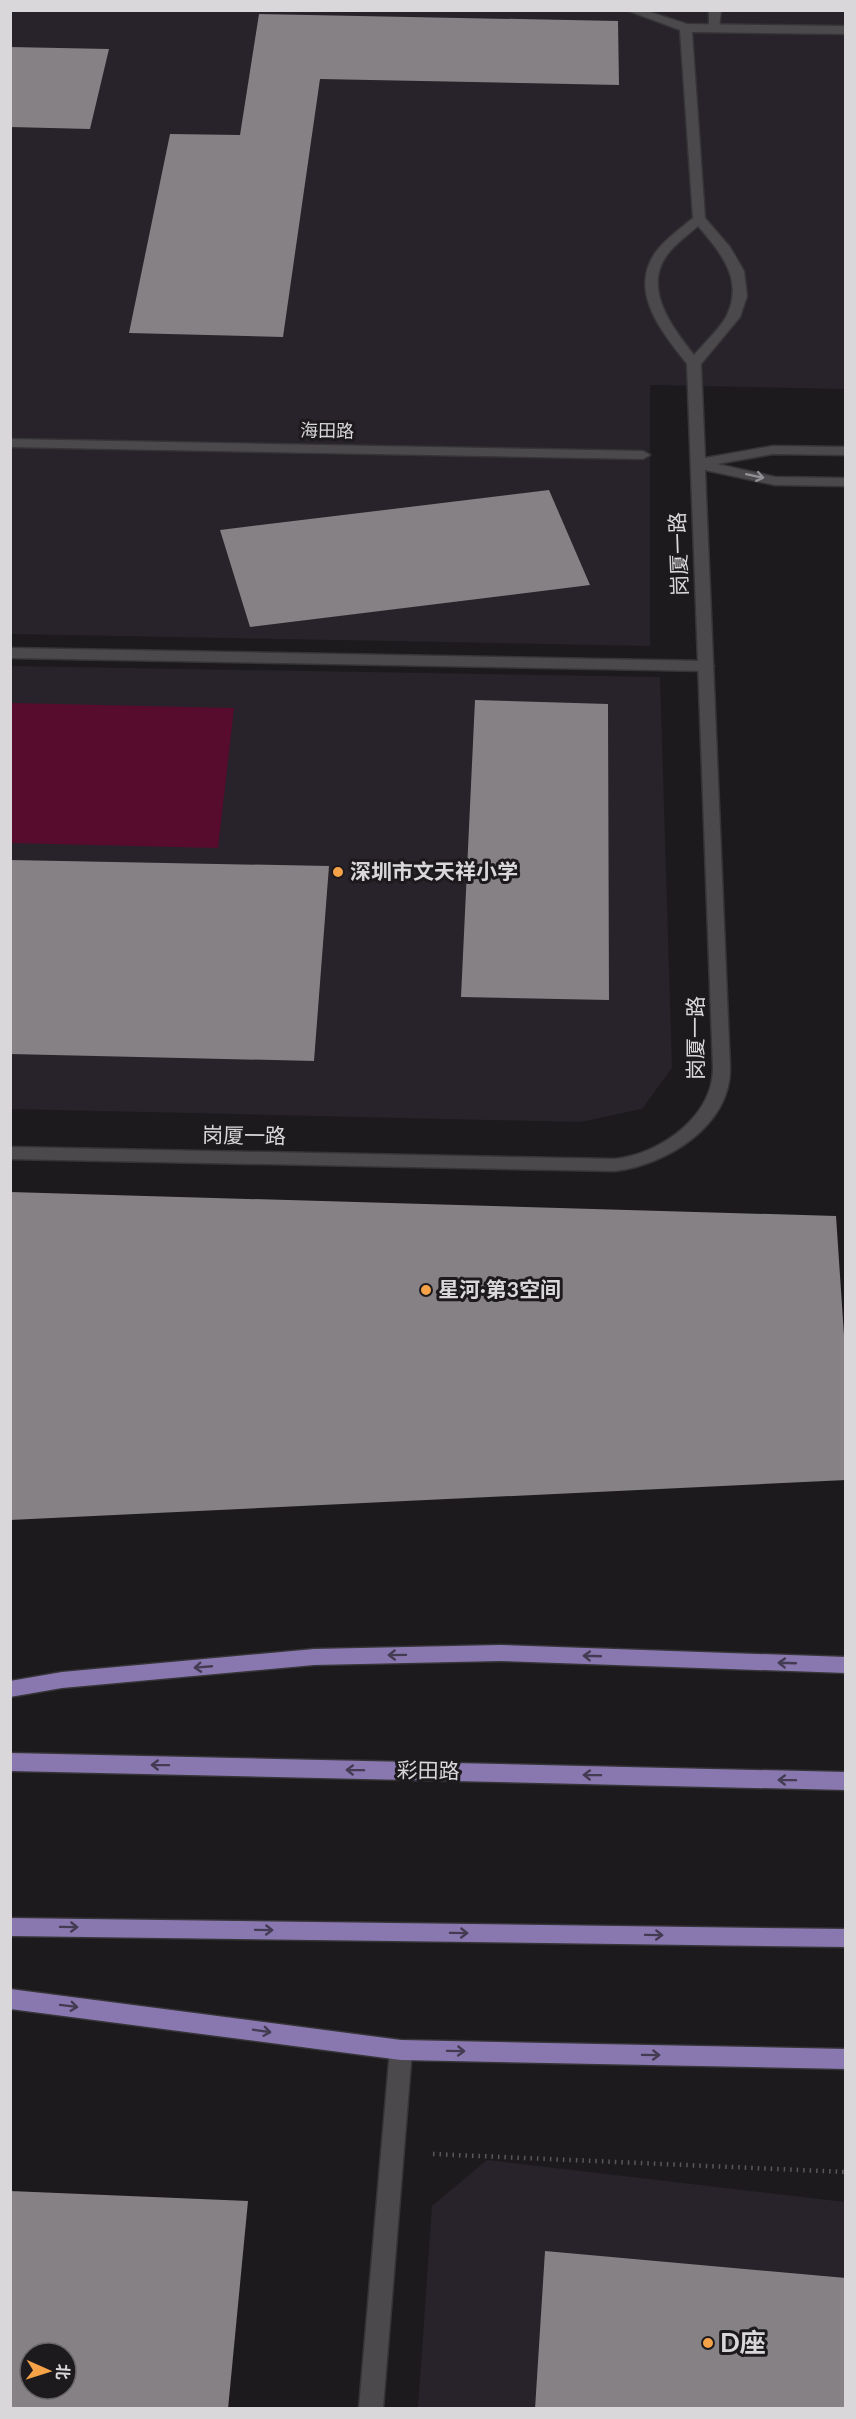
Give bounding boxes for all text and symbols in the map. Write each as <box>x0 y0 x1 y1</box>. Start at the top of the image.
street label: 海田路 <box>300 419 354 441</box>
one-way arrow <box>745 471 764 483</box>
street label: 岗厦一路 <box>664 512 691 596</box>
place label: 深圳市文天祥小学 <box>350 858 518 883</box>
marker: 深圳市文天祥小学 <box>331 865 345 879</box>
street label: 岗厦一路 <box>682 996 707 1080</box>
street label: 岗厦一路 <box>202 1121 286 1148</box>
place label: 星河·第3空间 <box>438 1276 561 1301</box>
marker: 星河·第3空间 <box>419 1283 433 1297</box>
one-way arrow <box>388 1650 408 1661</box>
one-way arrow <box>583 1650 603 1662</box>
one-way arrow <box>778 1657 798 1669</box>
one-way arrow <box>193 1662 213 1673</box>
street label: 彩田路 <box>396 1756 460 1783</box>
one-way arrow <box>151 1759 171 1771</box>
one-way arrow <box>346 1764 366 1775</box>
one-way arrow <box>583 1769 603 1781</box>
one-way arrow <box>778 1774 798 1785</box>
one-way arrow <box>58 1922 78 1933</box>
one-way arrow <box>253 1924 273 1936</box>
one-way arrow <box>448 1927 468 1939</box>
one-way arrow <box>643 1930 663 1941</box>
one-way arrow <box>58 2001 78 2012</box>
one-way arrow <box>251 2026 271 2037</box>
one-way arrow <box>445 2045 465 2056</box>
one-way arrow <box>640 2049 660 2060</box>
place label: D座 <box>720 2326 766 2358</box>
marker: D座 <box>701 2336 715 2350</box>
north arrow <box>18 2341 78 2401</box>
text: 北 <box>54 2363 73 2380</box>

